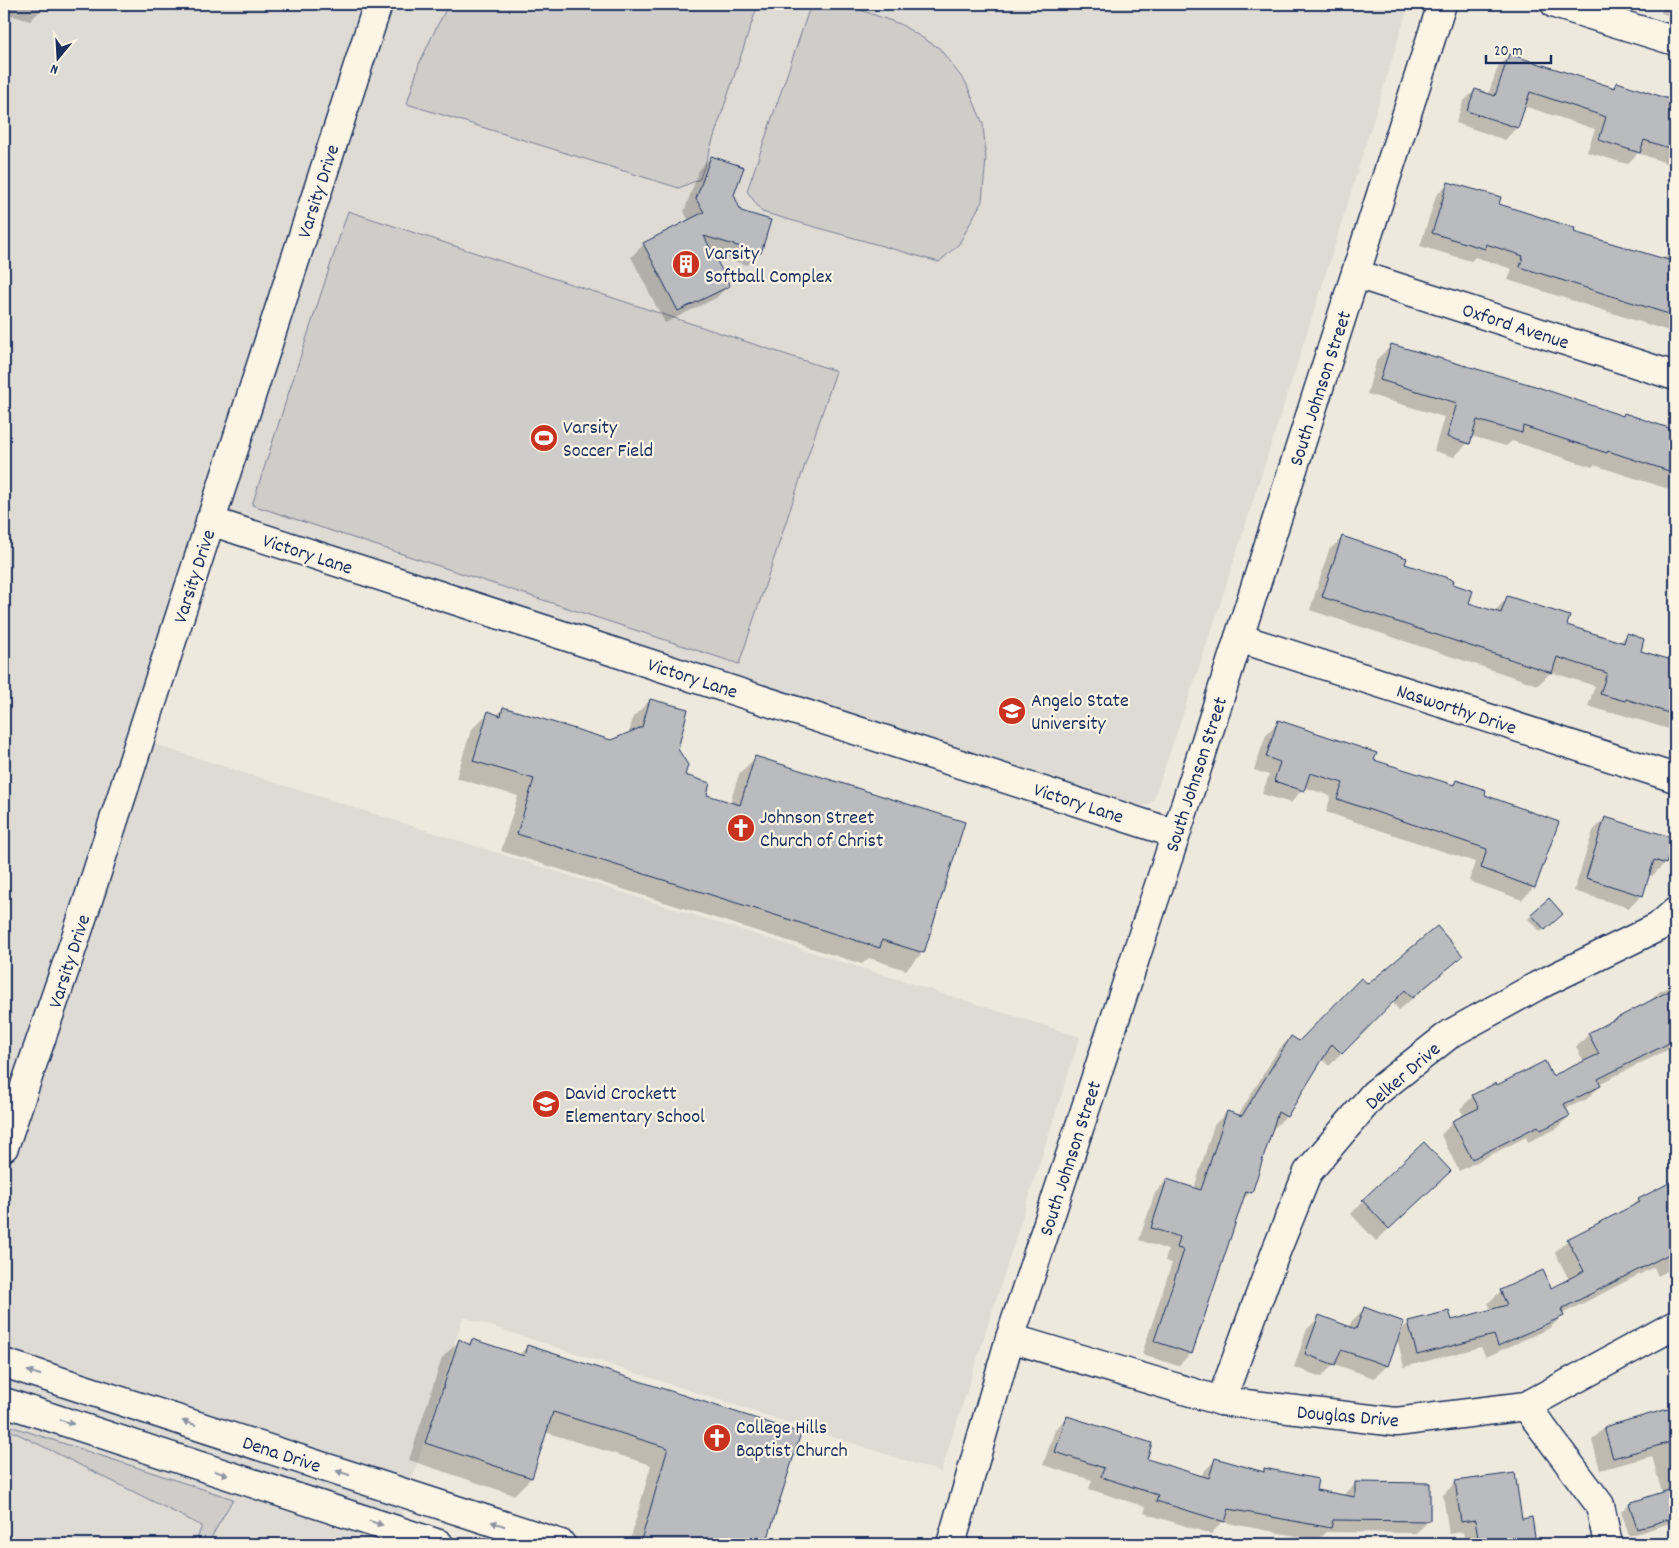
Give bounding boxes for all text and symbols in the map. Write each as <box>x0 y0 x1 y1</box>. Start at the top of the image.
north arrow <box>32 32 82 82</box>
scale bar <box>1486 32 1552 64</box>
text: 20 m <box>1494 41 1522 63</box>
text: N <box>48 58 61 79</box>
street label: Varsity Drive <box>292 141 348 242</box>
place label: Varsity Softball Complex <box>705 241 833 292</box>
building icon: Varsity Softball Complex <box>671 249 701 279</box>
street label: Oxford Avenue <box>1458 297 1572 358</box>
street label: South Johnson Street <box>1284 308 1360 470</box>
place label: Varsity Soccer Field <box>563 415 653 466</box>
sports icon: Varsity Soccer Field <box>529 423 559 453</box>
street label: Varsity Drive <box>168 526 224 627</box>
street label: Victory Lane <box>258 528 356 584</box>
street label: Victory Lane <box>643 652 741 708</box>
street label: Nasworthy Drive <box>1392 678 1520 743</box>
place label: Angelo State University <box>1031 688 1129 739</box>
street label: South Johnson Street <box>1160 694 1236 856</box>
school or university icon: Angelo State University <box>997 696 1027 726</box>
street label: Victory Lane <box>1029 777 1127 833</box>
place label: Johnson Street Church of Christ <box>760 805 883 856</box>
church icon: Johnson Street Church of Christ <box>726 813 756 843</box>
street label: Varsity Drive <box>43 911 99 1012</box>
street label: Delker Drive <box>1360 1037 1448 1118</box>
street label: South Johnson Street <box>1034 1078 1110 1240</box>
place label: David Crockett Elementary School <box>565 1081 705 1132</box>
school or university icon: David Crockett Elementary School <box>531 1089 561 1119</box>
one-way arrow <box>26 1368 41 1376</box>
street label: Douglas Drive <box>1296 1400 1400 1436</box>
place label: College Hills Baptist Church <box>736 1415 848 1466</box>
one-way arrow <box>59 1419 74 1427</box>
one-way arrow <box>181 1419 196 1426</box>
church icon: College Hills Baptist Church <box>702 1423 732 1453</box>
street label: Dena Drive <box>238 1430 324 1482</box>
one-way arrow <box>214 1469 229 1477</box>
one-way arrow <box>335 1469 350 1477</box>
one-way arrow <box>490 1519 505 1527</box>
one-way arrow <box>368 1520 383 1528</box>

